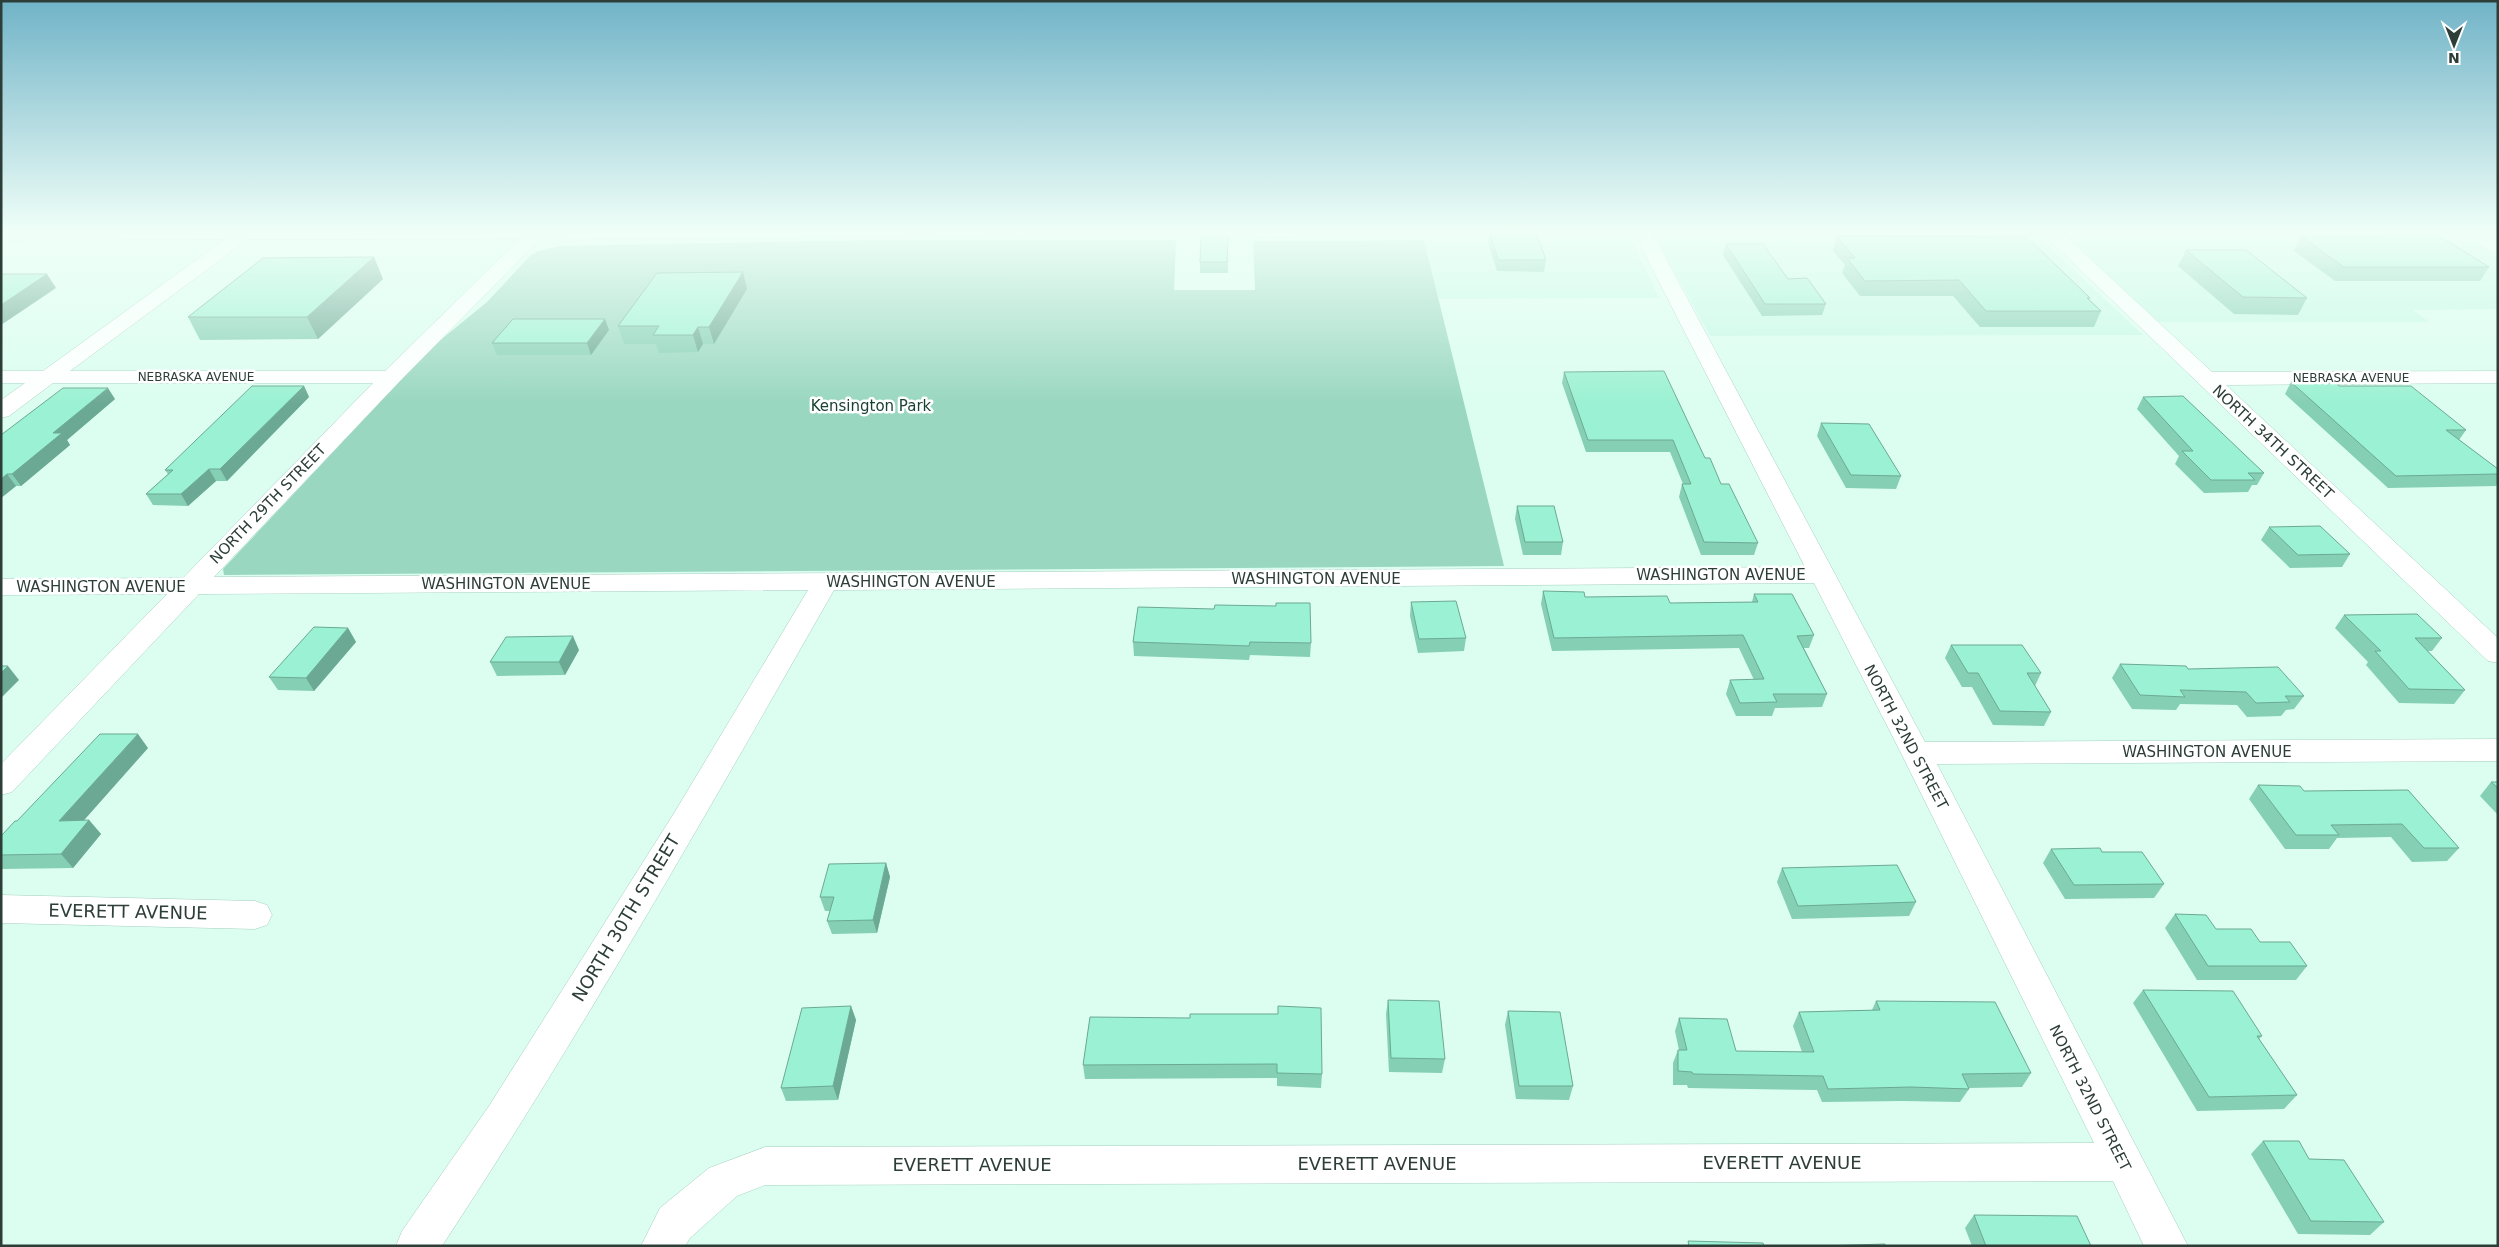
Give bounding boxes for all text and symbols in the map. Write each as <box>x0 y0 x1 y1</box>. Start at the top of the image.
north arrow <box>2429 20 2479 70</box>
text: N <box>2448 50 2460 66</box>
street label: NEBRASKA AVENUE <box>138 370 254 384</box>
street label: NEBRASKA AVENUE <box>2293 371 2409 385</box>
street label: NORTH 34TH STREET <box>2209 381 2338 503</box>
park label: Kensington Park <box>811 397 932 415</box>
street label: NORTH 29TH STREET <box>206 440 330 567</box>
street label: WASHINGTON AVENUE <box>1636 566 1806 584</box>
street label: WASHINGTON AVENUE <box>1231 570 1401 588</box>
street label: WASHINGTON AVENUE <box>826 573 996 591</box>
street label: WASHINGTON AVENUE <box>421 575 591 593</box>
street label: WASHINGTON AVENUE <box>16 578 186 596</box>
street label: NORTH 32ND STREET <box>1860 662 1952 813</box>
street label: WASHINGTON AVENUE <box>2122 743 2292 761</box>
street label: NORTH 30TH STREET <box>567 830 684 1005</box>
street label: EVERETT AVENUE <box>48 900 208 923</box>
street label: NORTH 32ND STREET <box>2045 1022 2135 1175</box>
street label: EVERETT AVENUE <box>1702 1152 1862 1173</box>
street label: EVERETT AVENUE <box>1297 1153 1457 1174</box>
street label: EVERETT AVENUE <box>892 1154 1052 1175</box>

